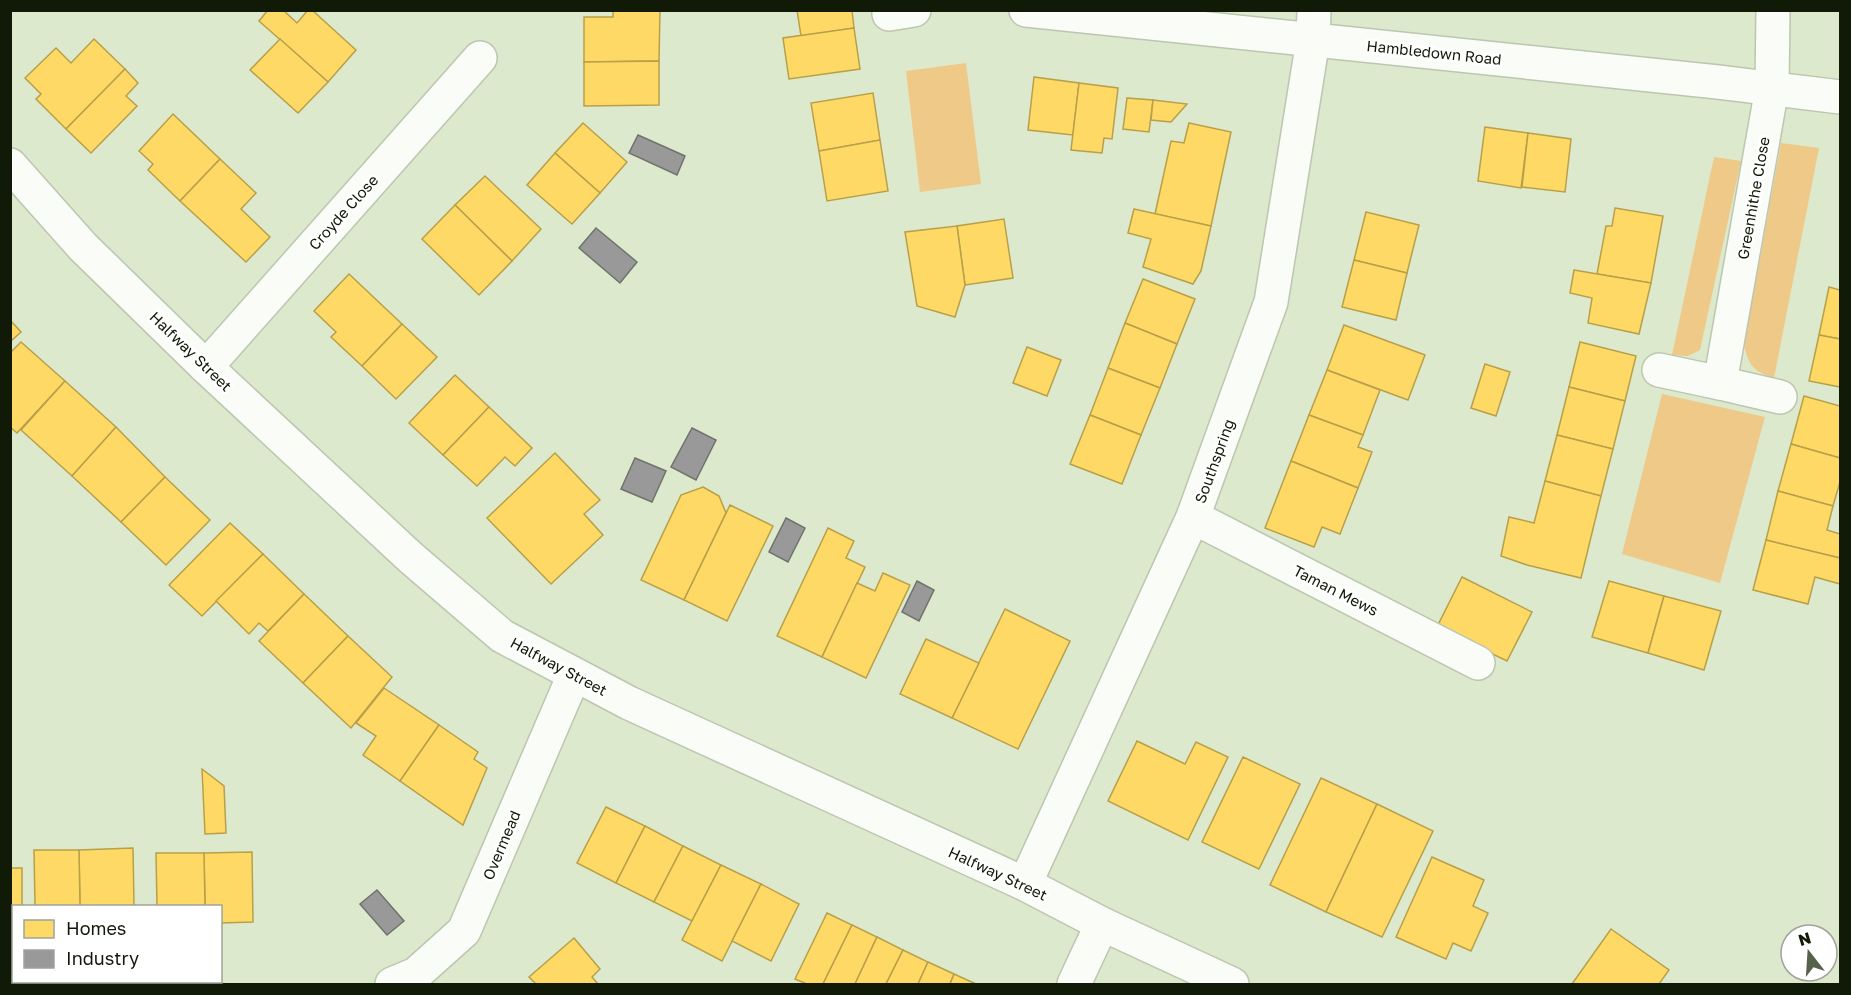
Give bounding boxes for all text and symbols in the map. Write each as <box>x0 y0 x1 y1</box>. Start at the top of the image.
street label: Hambledown Road <box>1366 36 1502 68</box>
street label: Greenhithe Close <box>1733 135 1773 261</box>
street label: Croyde Close <box>305 171 382 253</box>
street label: Halfway Street <box>146 307 236 395</box>
street label: Southspring <box>1190 416 1238 506</box>
street label: Taman Mews <box>1291 561 1381 619</box>
street label: Halfway Street <box>508 633 610 699</box>
street label: Overmead <box>478 808 524 882</box>
street label: Halfway Street <box>946 842 1050 904</box>
legend <box>12 905 222 983</box>
text: Homes <box>66 917 126 939</box>
north arrow <box>1779 923 1839 983</box>
text: N <box>1796 927 1813 950</box>
text: Industry <box>66 947 139 969</box>

